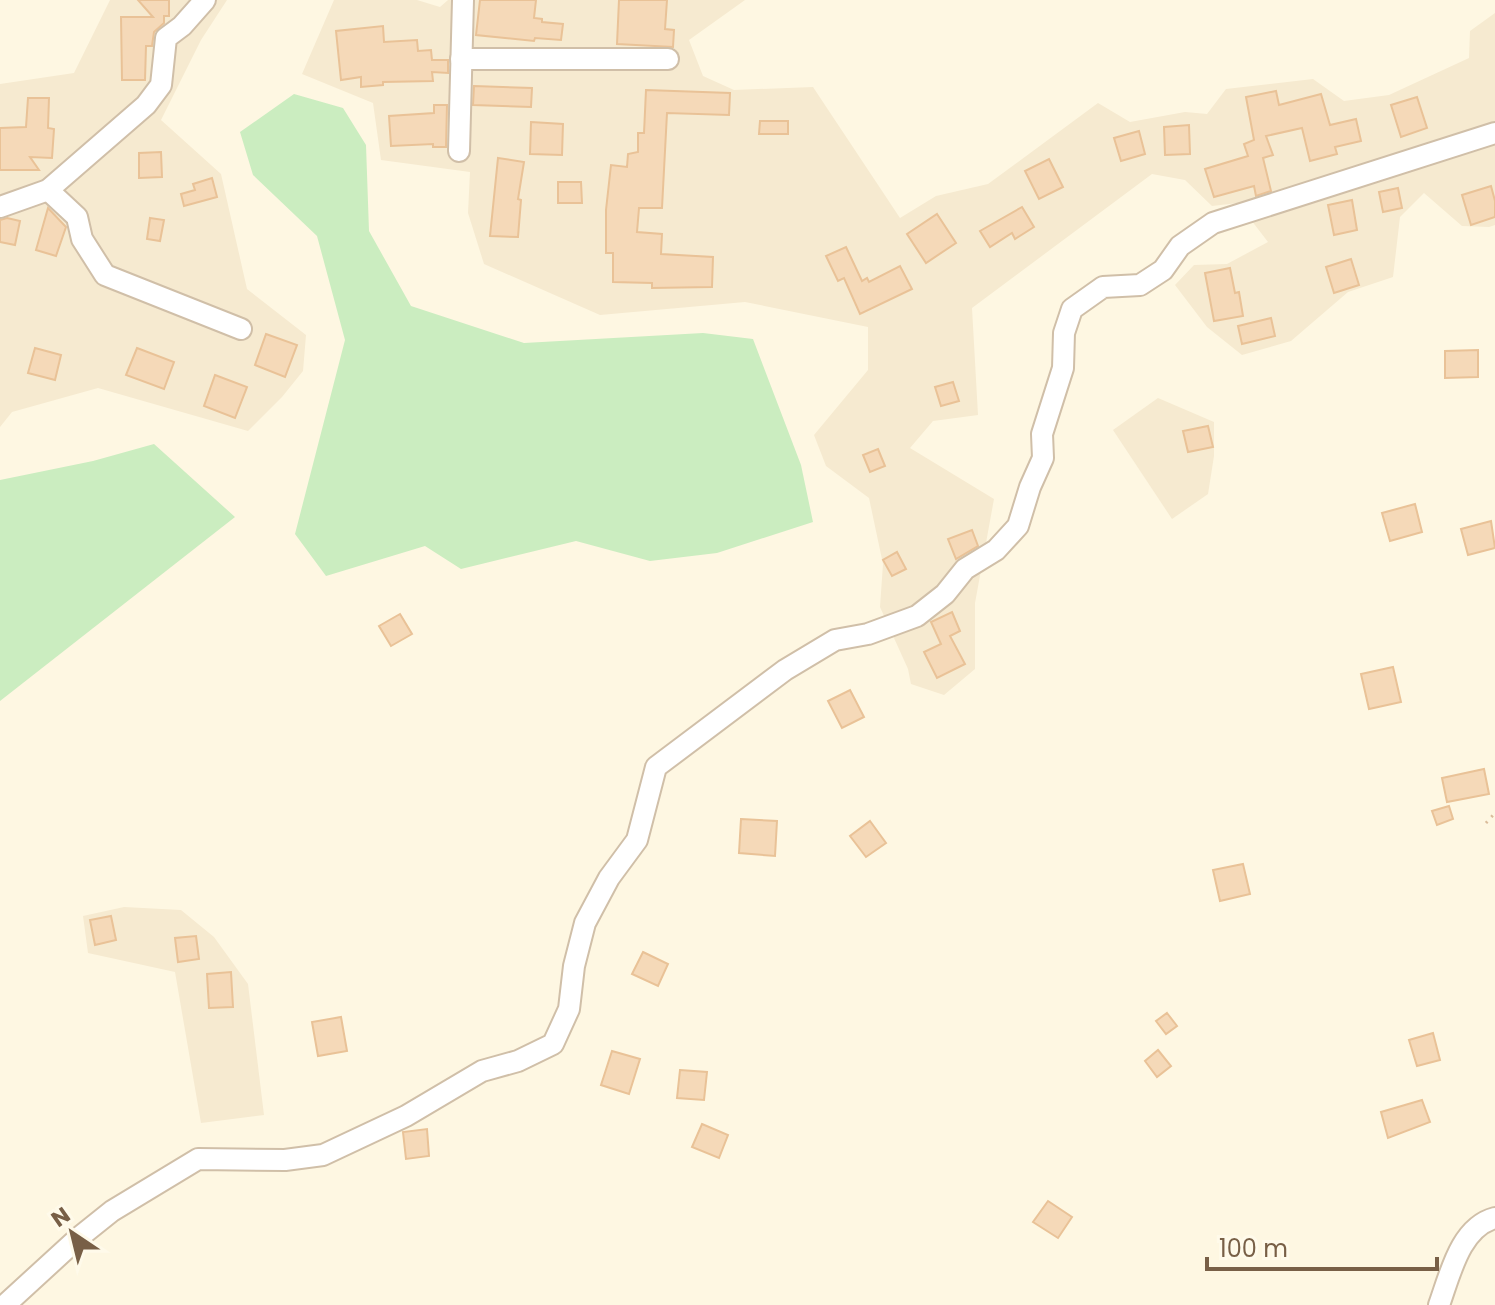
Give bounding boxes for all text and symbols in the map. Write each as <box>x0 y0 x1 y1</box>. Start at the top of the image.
north arrow <box>32 1193 112 1273</box>
text: N <box>45 1200 76 1234</box>
scale bar <box>1207 1221 1437 1271</box>
text: 100 m <box>1219 1232 1288 1265</box>

